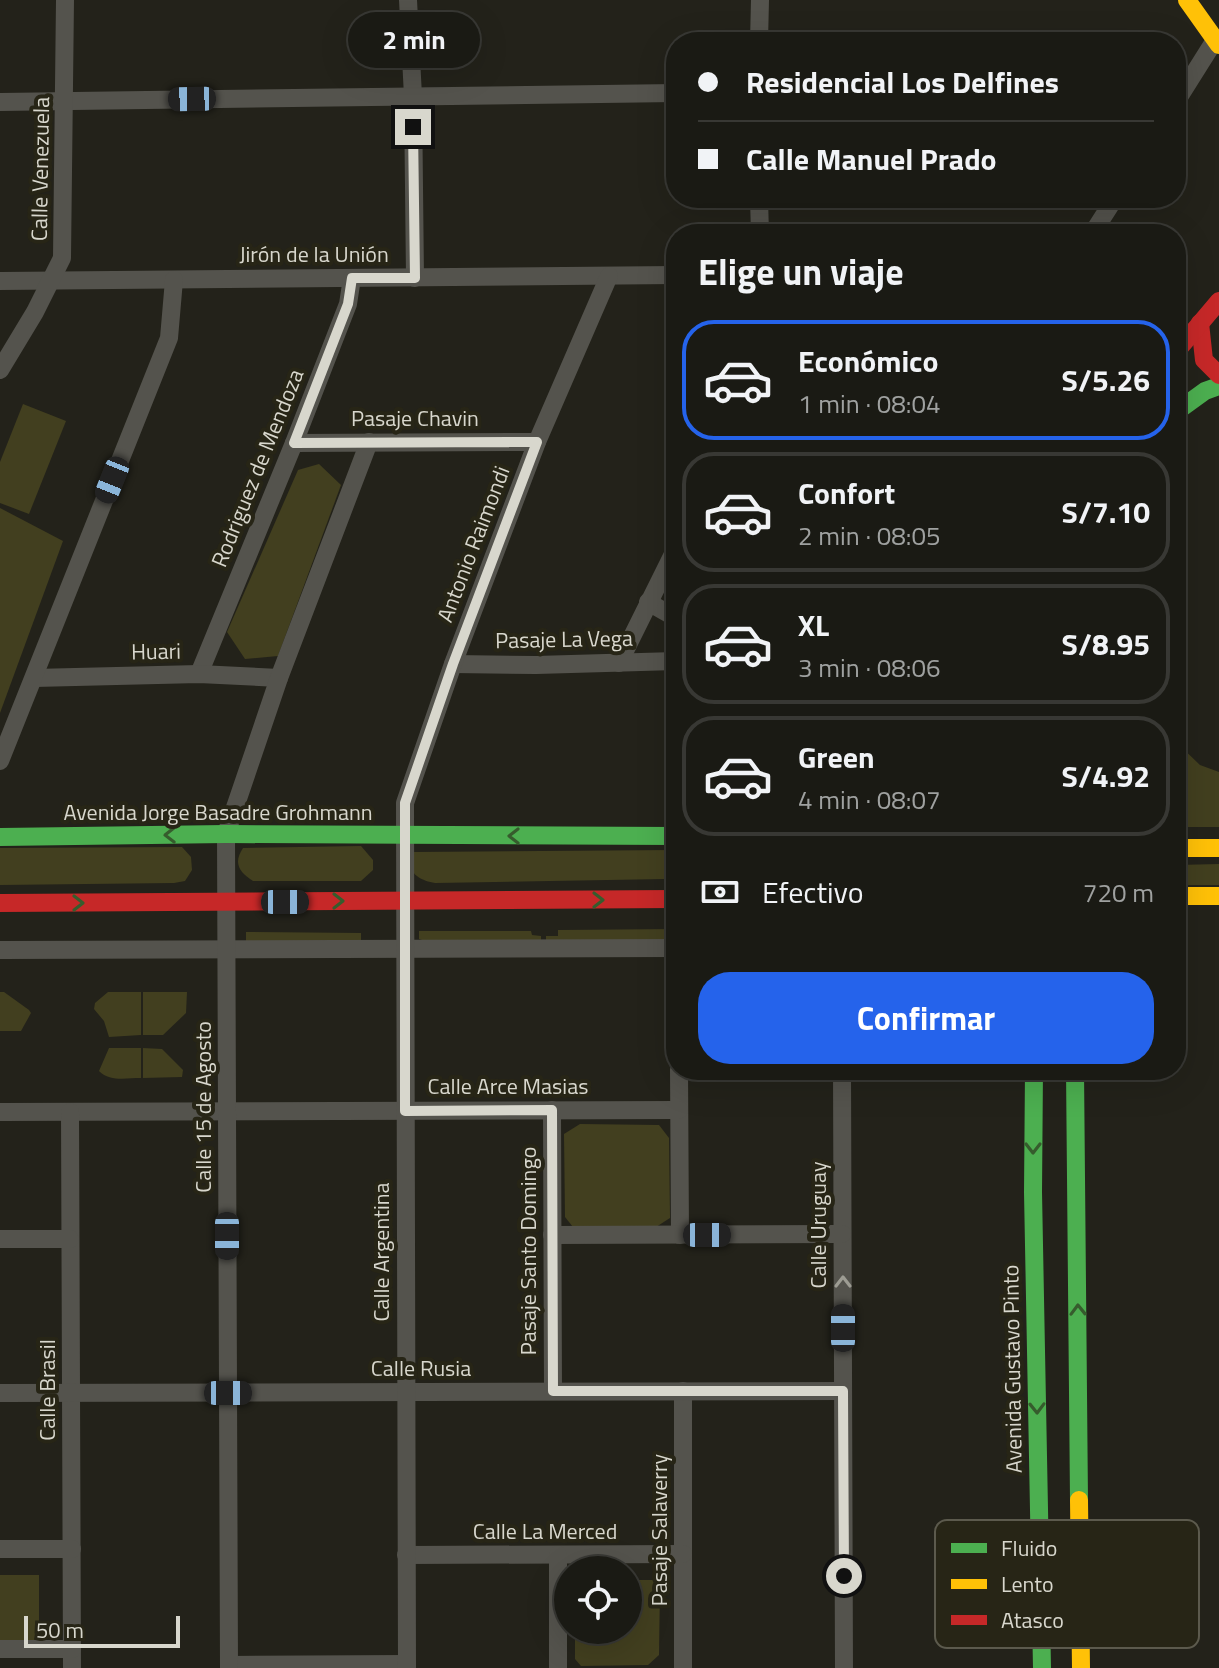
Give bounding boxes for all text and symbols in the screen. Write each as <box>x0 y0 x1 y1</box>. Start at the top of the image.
callout: 2 min <box>347 11 479 67</box>
text: 2 min <box>382 20 446 59</box>
text: Residencial Los Delfines <box>746 59 1059 105</box>
car <box>168 87 216 111</box>
street label: Calle Venezuela <box>22 97 58 241</box>
route end <box>395 109 431 145</box>
text: Calle Manuel Prado <box>746 136 997 182</box>
street label: Jirón de la Unión <box>239 237 389 271</box>
text: Elige un viaje <box>698 244 904 299</box>
text: Económico <box>798 338 938 384</box>
icon: car <box>702 344 774 416</box>
text: S/5.26 <box>1062 357 1150 403</box>
street label: Rodriguez de Mendoza <box>202 364 312 572</box>
text: 1 min · 08:04 <box>798 384 941 423</box>
street label: Pasaje Chavin <box>351 401 479 435</box>
car <box>92 453 132 507</box>
street label: Antonio Raimondi <box>428 461 518 627</box>
text: Confort <box>798 470 895 516</box>
icon: car <box>702 476 774 548</box>
text: S/7.10 <box>1062 489 1150 535</box>
text: 2 min · 08:05 <box>798 516 941 555</box>
text: XL <box>798 602 829 648</box>
icon: car <box>702 608 774 680</box>
street label: Pasaje La Vega <box>495 621 633 657</box>
text: S/8.95 <box>1062 621 1150 667</box>
street label: Huari <box>131 634 181 668</box>
text: 3 min · 08:06 <box>798 648 941 687</box>
text: Green <box>798 734 875 780</box>
icon: car <box>702 740 774 812</box>
text: S/4.92 <box>1062 753 1150 799</box>
text: 4 min · 08:07 <box>798 780 941 819</box>
street label: Avenida Jorge Basadre Grohmann <box>63 795 373 829</box>
one-way arrow <box>163 826 176 844</box>
one-way arrow <box>507 827 520 845</box>
text: Efectivo <box>762 869 864 915</box>
icon: cash <box>698 870 742 914</box>
text: 720 m <box>1083 873 1154 912</box>
car <box>261 890 309 914</box>
one-way arrow <box>592 891 605 909</box>
one-way arrow <box>332 892 345 910</box>
one-way arrow <box>72 894 85 912</box>
button: Confirmar <box>698 972 1154 1064</box>
street label: Calle 15 de Agosto <box>186 1021 220 1193</box>
street label: Calle Arce Masias <box>428 1069 588 1103</box>
one-way arrow <box>1024 1142 1042 1155</box>
street label: Pasaje Santo Domingo <box>511 1147 545 1355</box>
street label: Calle Uruguay <box>801 1161 835 1289</box>
street label: Calle Argentina <box>364 1182 398 1322</box>
car <box>215 1212 239 1260</box>
car <box>683 1223 731 1247</box>
street label: Avenida Gustavo Pinto <box>993 1265 1031 1473</box>
one-way arrow <box>834 1275 852 1288</box>
one-way arrow <box>1069 1303 1087 1316</box>
car <box>831 1304 855 1352</box>
street label: Calle Brasil <box>30 1339 64 1441</box>
street label: Calle Rusia <box>371 1351 471 1385</box>
car <box>204 1381 252 1405</box>
one-way arrow <box>1028 1402 1046 1415</box>
street label: Pasaje Salaverry <box>642 1453 676 1606</box>
street label: Calle La Merced <box>473 1514 617 1548</box>
legend <box>935 1520 1199 1648</box>
text: Fluido <box>1001 1531 1057 1565</box>
map controls <box>554 1556 642 1644</box>
button: locate <box>554 1556 642 1644</box>
route start <box>826 1558 862 1594</box>
text: Lento <box>1001 1567 1054 1601</box>
text: Atasco <box>1001 1603 1064 1637</box>
scale bar <box>24 1612 180 1648</box>
text: 50 m <box>36 1613 84 1647</box>

